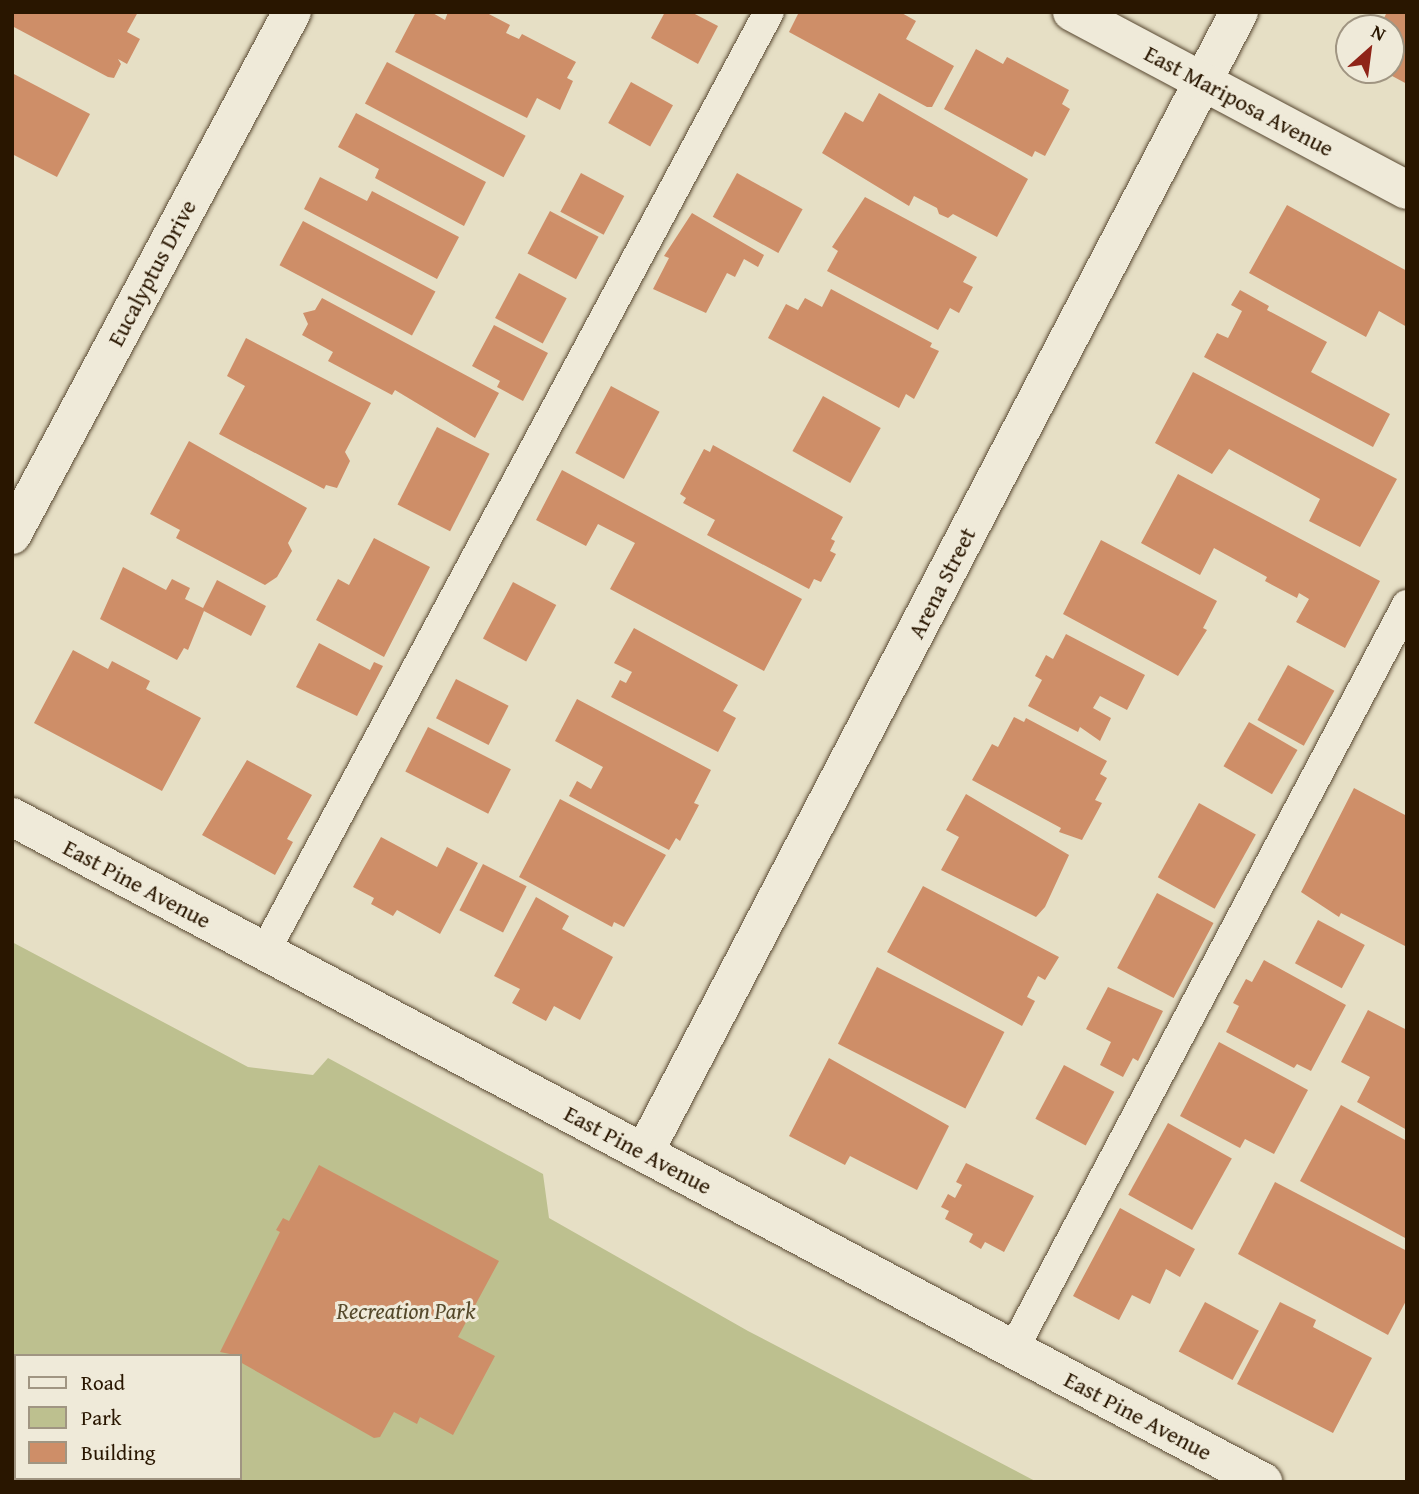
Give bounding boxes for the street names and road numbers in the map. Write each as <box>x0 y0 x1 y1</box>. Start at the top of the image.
street label: East Mariposa Avenue <box>1140 39 1338 163</box>
street label: Eucalyptus Drive <box>102 195 202 351</box>
street label: Arena Street <box>902 523 982 643</box>
street label: East Pine Avenue <box>59 834 215 934</box>
street label: East Pine Avenue <box>560 1100 716 1200</box>
street label: East Pine Avenue <box>1060 1366 1216 1466</box>

